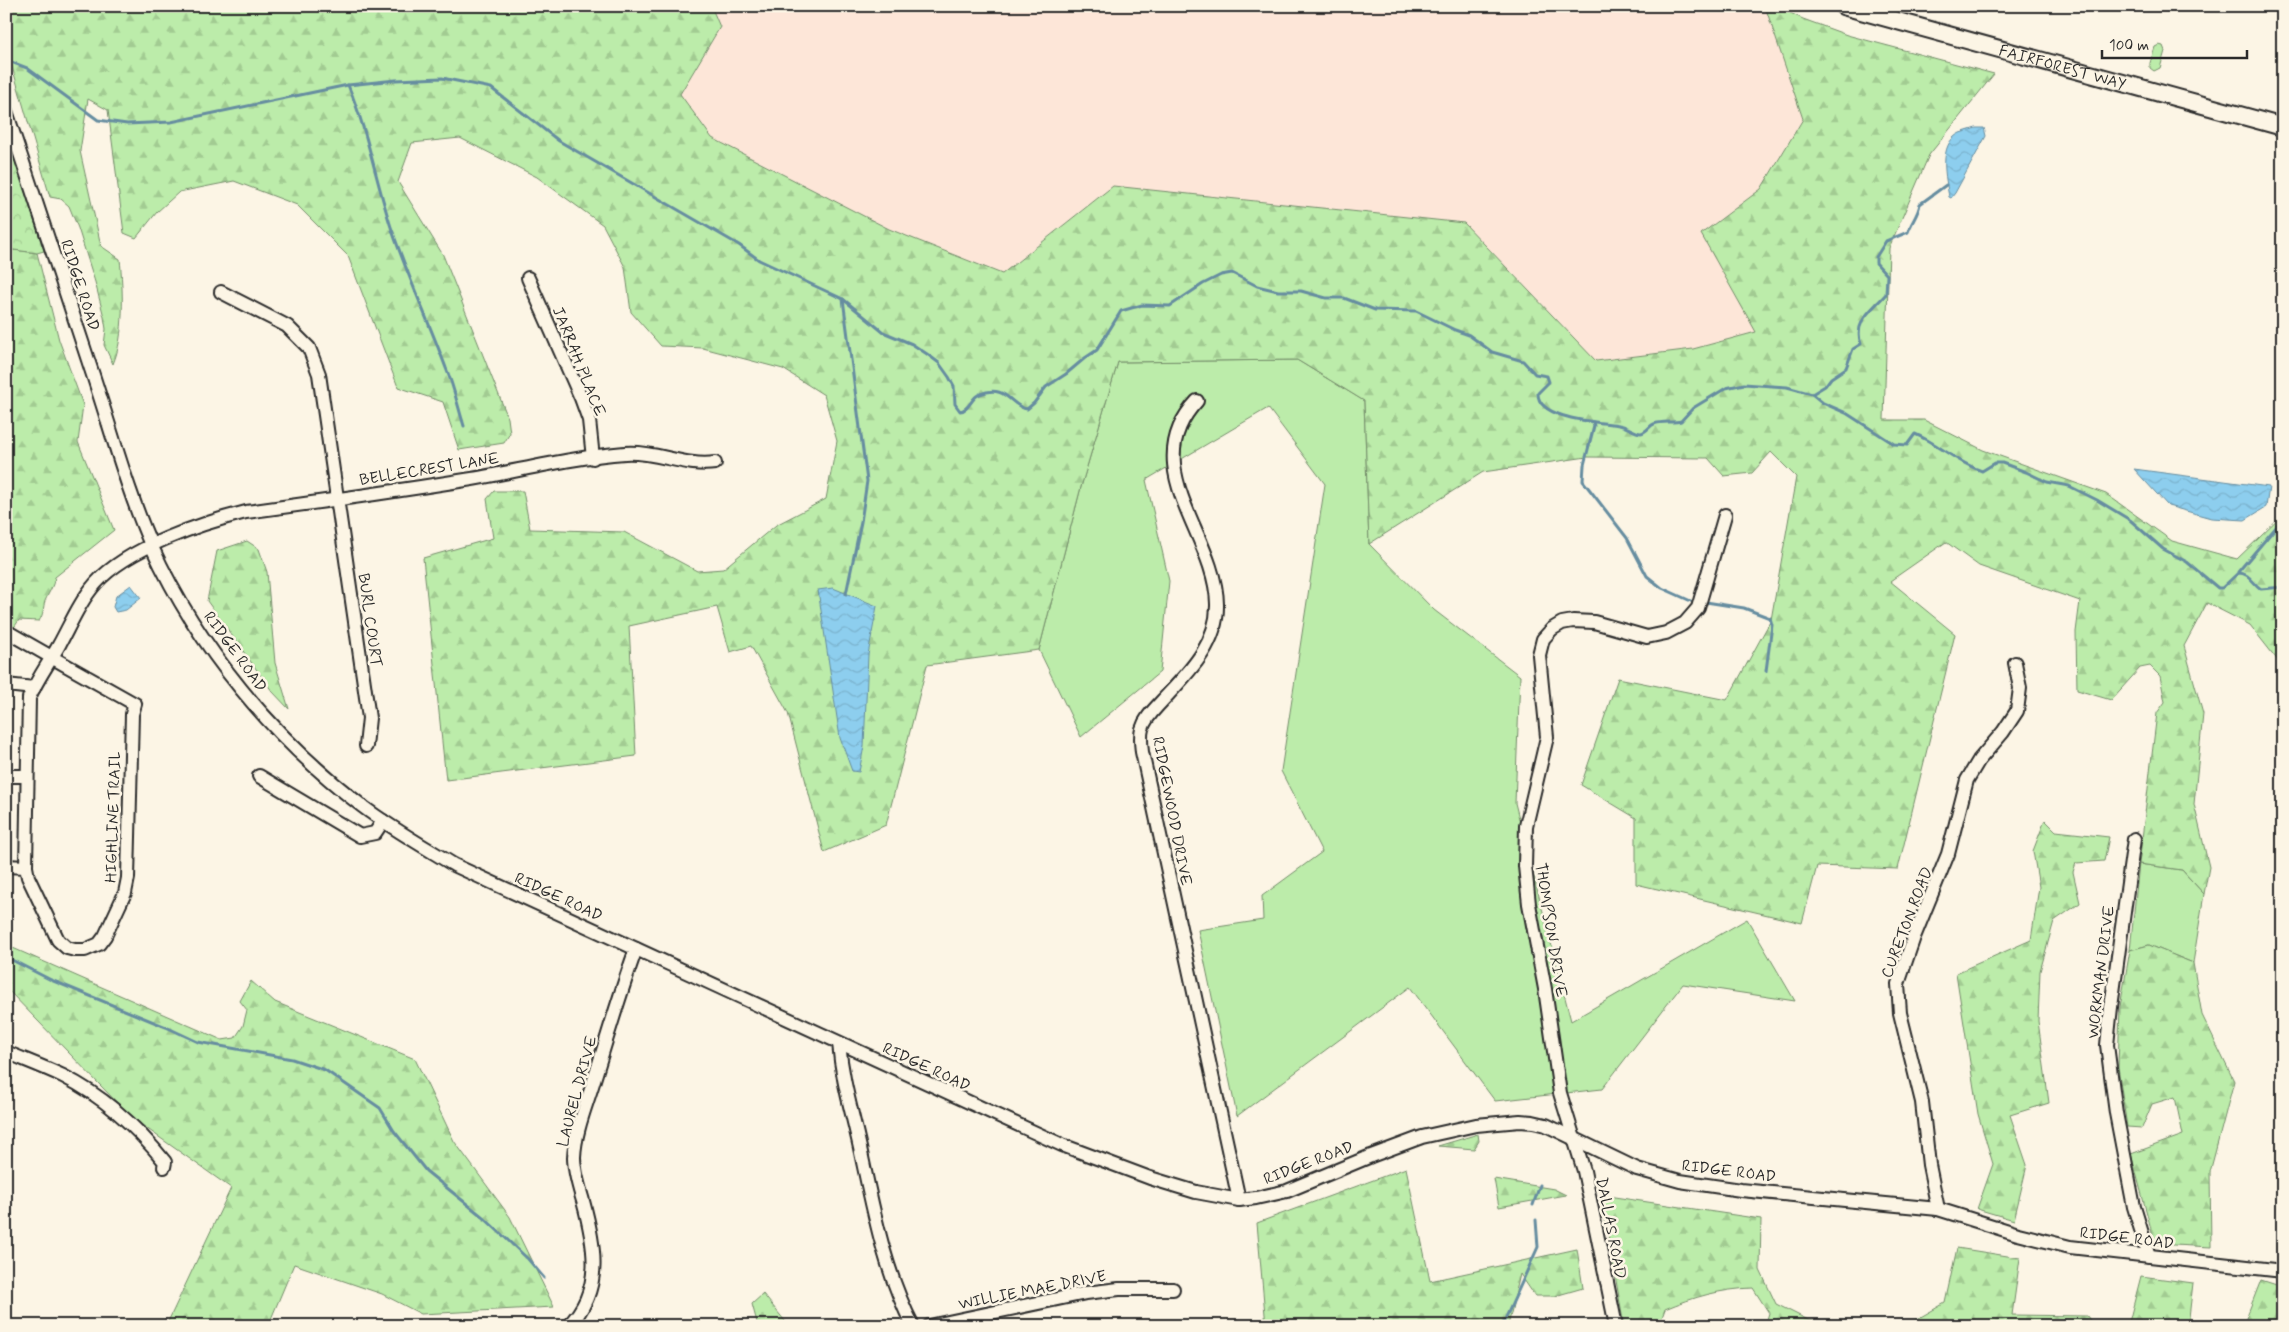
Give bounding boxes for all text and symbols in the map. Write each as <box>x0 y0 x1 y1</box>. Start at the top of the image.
scale bar <box>2102 28 2246 60</box>
text: 100 m <box>2109 36 2149 56</box>
street label: FAIRFOREST WAY <box>1997 40 2129 95</box>
street label: RIDGE ROAD <box>55 237 104 334</box>
street label: JARRAH PLACE <box>547 304 610 420</box>
street label: BELLECREST LANE <box>358 448 501 491</box>
street label: BURL COURT <box>353 572 386 668</box>
street label: RIDGE ROAD <box>198 607 271 696</box>
street label: RIDGEWOOD DRIVE <box>1147 735 1196 888</box>
street label: HIGHLINE TRAIL <box>101 751 126 883</box>
street label: THOMPSON DRIVE <box>1530 862 1572 999</box>
street label: CURETON ROAD <box>1877 864 1938 981</box>
street label: RIDGE ROAD <box>511 868 606 927</box>
street label: WORKMAN DRIVE <box>2083 904 2120 1040</box>
street label: LAUREL DRIVE <box>552 1033 602 1149</box>
street label: RIDGE ROAD <box>879 1038 974 1097</box>
street label: RIDGE ROAD <box>1260 1137 1357 1190</box>
street label: RIDGE ROAD <box>1680 1155 1777 1188</box>
street label: DALLAS ROAD <box>1590 1176 1631 1281</box>
street label: RIDGE ROAD <box>2078 1222 2175 1255</box>
street label: WILLIE MAE DRIVE <box>957 1266 1108 1315</box>

